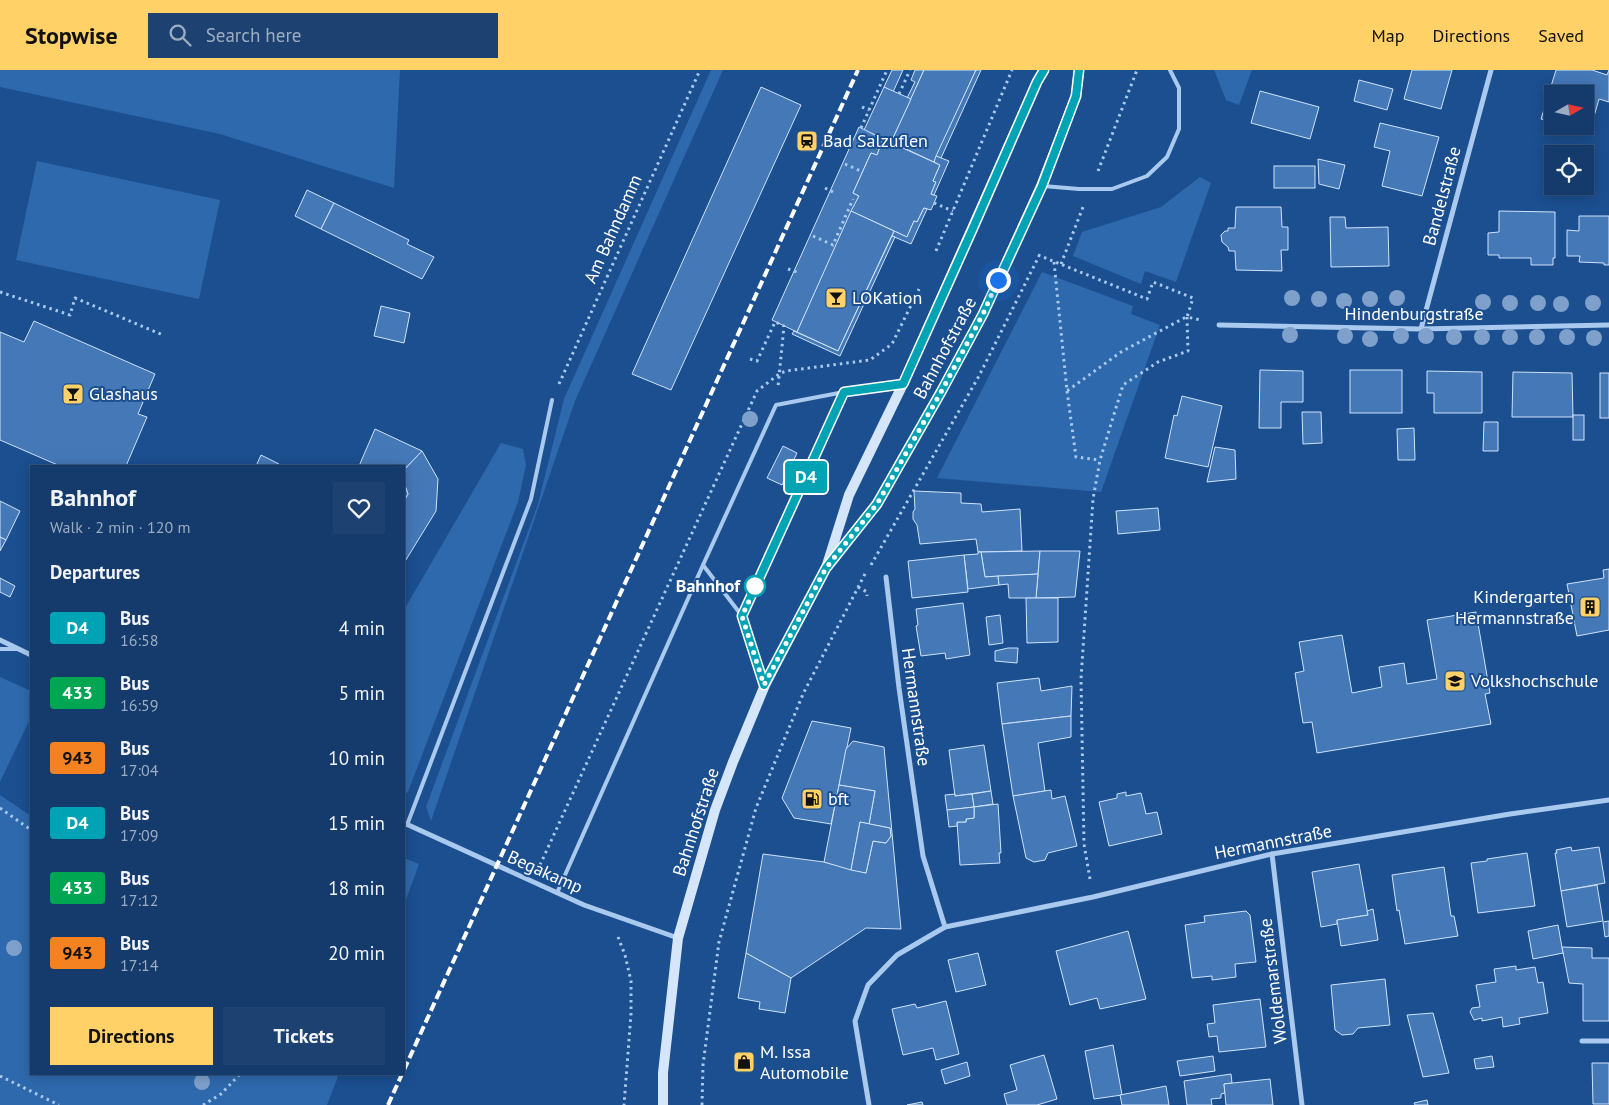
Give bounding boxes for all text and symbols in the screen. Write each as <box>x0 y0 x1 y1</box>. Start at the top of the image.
search box <box>148 13 498 58</box>
text: Stopwise <box>25 20 118 51</box>
icon: search <box>166 21 194 49</box>
text: Search here <box>206 23 302 47</box>
text: Map <box>1372 24 1404 47</box>
text: Directions <box>1432 24 1510 47</box>
text: Saved <box>1538 24 1584 47</box>
north arrow <box>1544 85 1594 135</box>
map controls <box>1544 85 1594 195</box>
station icon: Bad Salzuflen <box>795 129 819 153</box>
place label: Bad Salzuflen <box>823 129 928 152</box>
street label: Bandelstraße <box>1417 144 1466 248</box>
button: locate <box>1544 145 1594 195</box>
street label: Am Bahndamm <box>578 171 647 287</box>
your location <box>986 268 1011 293</box>
bar icon: LOKation <box>824 286 848 310</box>
place label: LOKation <box>852 286 922 309</box>
street label: Bahnhofstraße <box>908 293 981 403</box>
street label: Hindenburgstraße <box>1344 302 1484 325</box>
bar icon: Glashaus <box>61 382 85 406</box>
place label: Glashaus <box>89 382 158 405</box>
line badge: D4 <box>784 461 828 493</box>
text: D4 <box>795 465 817 488</box>
text: Bahnhof <box>50 482 136 513</box>
button: heart <box>333 482 385 534</box>
text: Walk · 2 min · 120 m <box>50 517 190 537</box>
text: Departures <box>50 560 140 584</box>
place label: Bahnhof <box>676 574 741 597</box>
marker: Bahnhof <box>744 575 766 597</box>
place label: Kindergarten Hermannstraße <box>1455 585 1574 629</box>
building icon: Kindergarten Hermannstraße <box>1578 595 1602 619</box>
text: Bus <box>120 606 149 630</box>
text: D4 <box>67 616 88 639</box>
text: 4 min <box>339 616 385 640</box>
text: 16:58 <box>120 630 158 650</box>
street label: Hermannstraße <box>897 646 936 768</box>
school or university icon: Volkshochschule <box>1443 669 1467 693</box>
place label: Volkshochschule <box>1470 669 1598 692</box>
text: Bus <box>120 671 149 695</box>
text: 433 <box>62 681 93 704</box>
text: 5 min <box>339 681 385 705</box>
text: 16:59 <box>120 695 158 715</box>
text: Bus <box>120 736 149 760</box>
text: 943 <box>62 746 93 769</box>
text: 10 min <box>328 746 385 770</box>
text: 17:04 <box>120 760 158 780</box>
street label: Bahnhofstraße <box>667 765 724 879</box>
fuel station icon: bft <box>800 787 824 811</box>
place label: bft <box>828 787 849 810</box>
text: Bus <box>120 801 149 825</box>
text: D4 <box>67 811 88 834</box>
text: 15 min <box>328 811 385 835</box>
street label: Hermannstraße <box>1212 819 1334 864</box>
text: 17:09 <box>120 825 158 845</box>
street label: Begakamp <box>504 845 586 898</box>
text: Bus <box>120 866 149 890</box>
text: 433 <box>62 876 93 899</box>
text: 18 min <box>328 876 385 900</box>
text: 17:12 <box>120 890 158 910</box>
street label: Woldemarstraße <box>1253 917 1292 1045</box>
text: Bus <box>120 931 149 955</box>
text: 943 <box>62 941 93 964</box>
text: 20 min <box>328 941 385 965</box>
text: 17:14 <box>120 955 158 975</box>
button: Directions <box>50 1007 213 1065</box>
button: Tickets <box>223 1007 385 1065</box>
place label: M. Issa Automobile <box>760 1040 849 1084</box>
shop icon: M. Issa Automobile <box>732 1050 756 1074</box>

